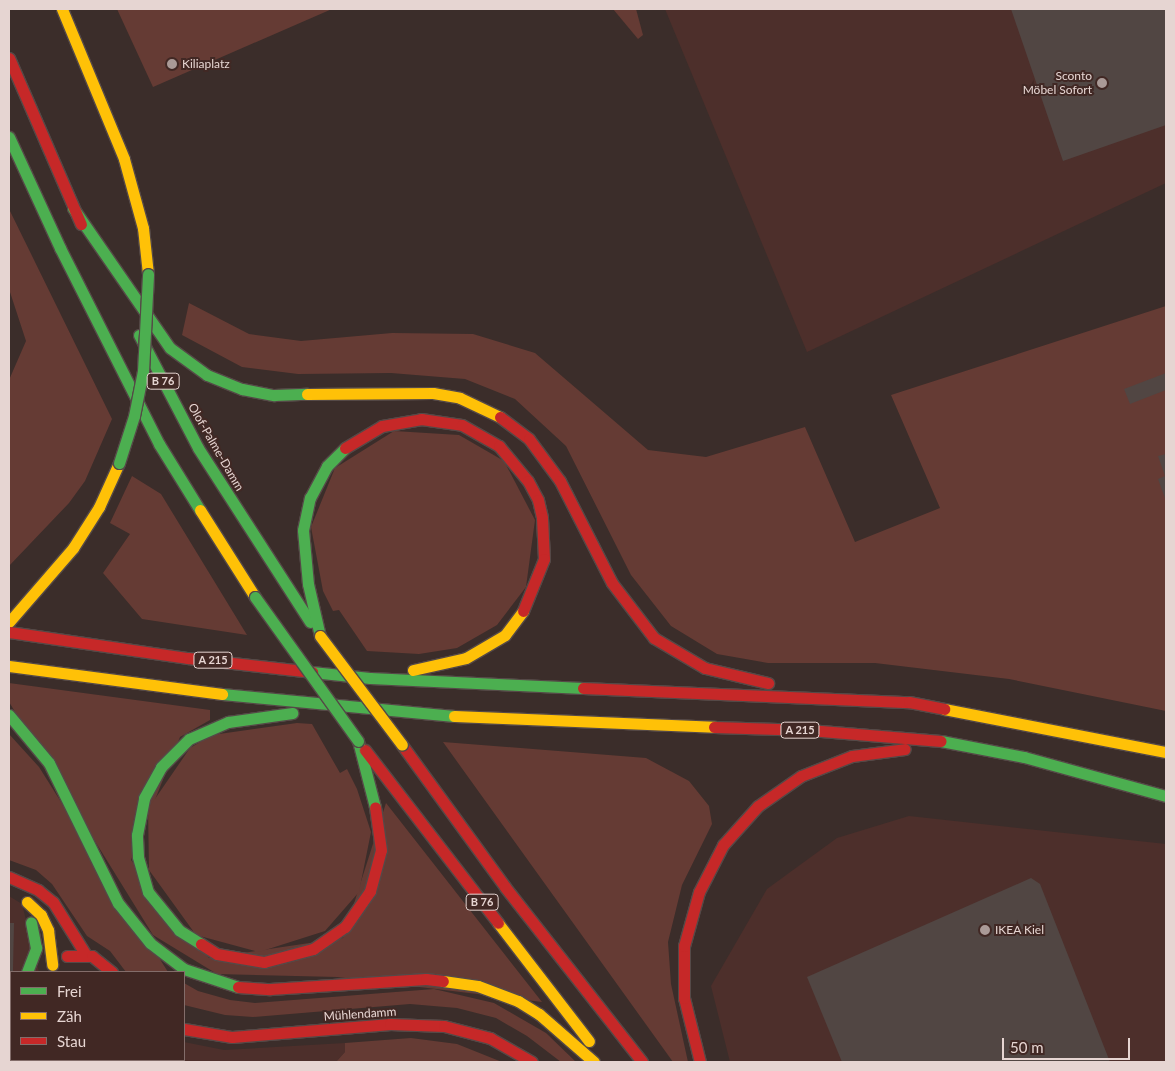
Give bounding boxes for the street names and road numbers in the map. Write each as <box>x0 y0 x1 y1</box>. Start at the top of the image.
road number: B 76 <box>146 372 180 390</box>
street label: Olof-Palme-Damm <box>185 401 247 493</box>
road number: A 215 <box>193 652 233 668</box>
road number: A 215 <box>780 722 820 738</box>
road number: B 76 <box>464 894 500 910</box>
street label: Mühlendamm <box>323 1004 397 1024</box>

